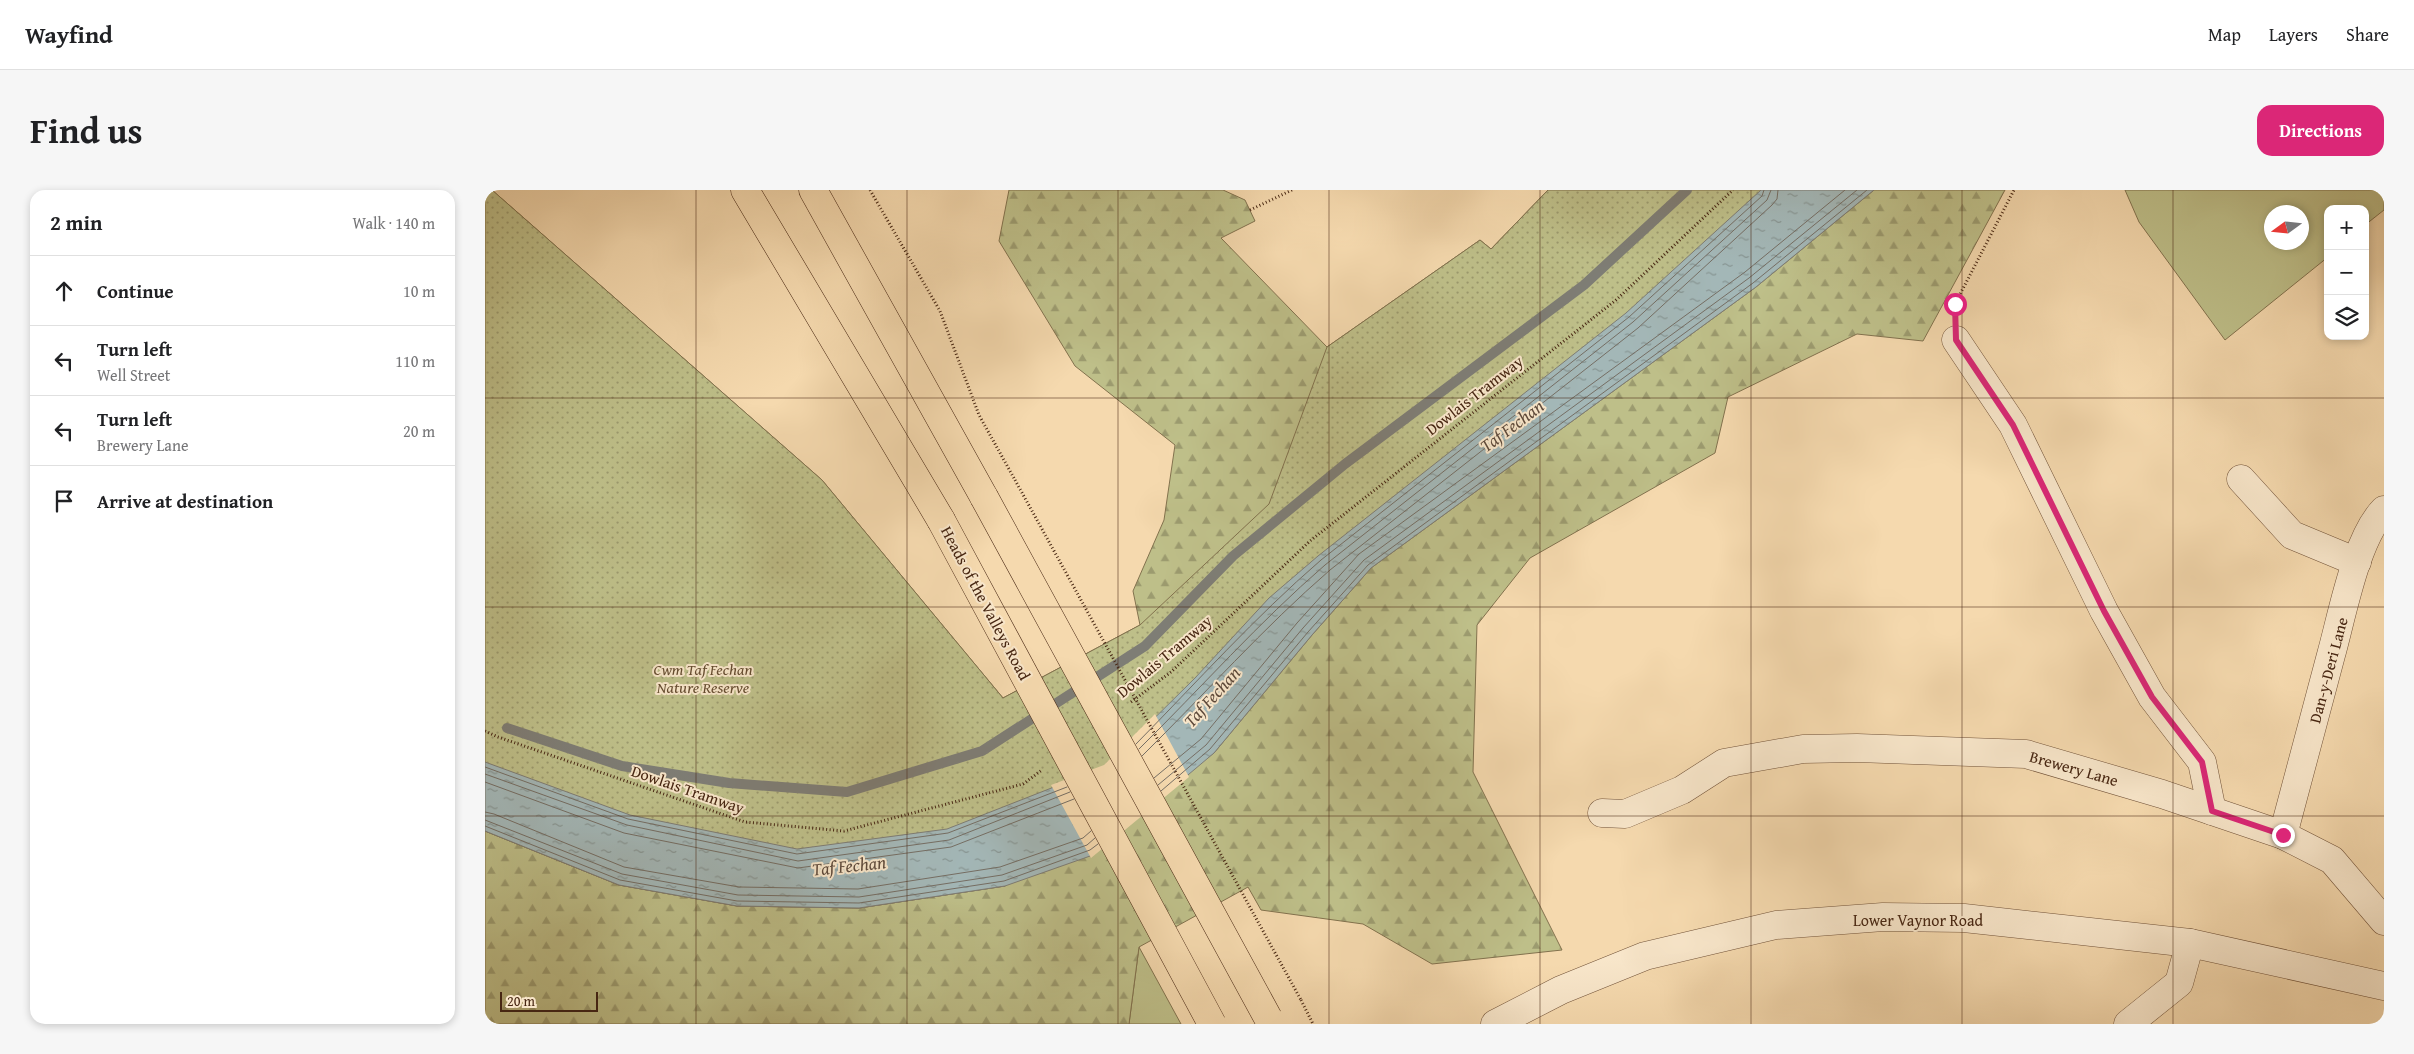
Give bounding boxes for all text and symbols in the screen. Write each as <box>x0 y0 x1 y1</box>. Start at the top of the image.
text: Wayfind <box>25 17 113 52</box>
text: Map <box>2208 21 2241 48</box>
text: Layers <box>2269 21 2318 48</box>
text: Share <box>2346 21 2389 48</box>
text: Find us <box>30 105 143 156</box>
button: Directions <box>2257 105 2384 156</box>
north arrow <box>2264 205 2309 250</box>
map controls <box>2324 205 2369 340</box>
button: + <box>2324 205 2369 250</box>
text: 2 min <box>50 207 102 238</box>
text: Walk · 140 m <box>352 211 435 235</box>
button: − <box>2324 250 2369 295</box>
icon: ahead <box>50 277 78 305</box>
text: Continue <box>97 277 174 305</box>
text: 10 m <box>403 279 435 303</box>
route start <box>1944 293 1967 316</box>
button: layers <box>2324 295 2369 340</box>
text: Turn left <box>97 335 172 363</box>
icon: left <box>50 347 78 375</box>
text: 110 m <box>395 349 435 373</box>
street label: Dowlais Tramway <box>1420 349 1528 441</box>
text: Well Street <box>97 363 170 387</box>
water label: Taf Fechan <box>1474 393 1549 459</box>
text: Turn left <box>97 405 172 433</box>
icon: left <box>50 417 78 445</box>
text: 20 m <box>403 419 435 443</box>
text: Brewery Lane <box>97 433 188 457</box>
icon: arrive <box>50 487 78 515</box>
text: Arrive at destination <box>97 487 273 515</box>
street label: Heads of the Valleys Road <box>935 522 1037 685</box>
street label: Dowlais Tramway <box>1111 609 1217 703</box>
street label: Dan-y-Deri Lane <box>2302 614 2354 726</box>
park label: Cwm Taf Fechan Nature Reserve <box>653 657 753 699</box>
water label: Taf Fechan <box>1177 660 1246 733</box>
street label: Brewery Lane <box>2027 744 2121 792</box>
street label: Dowlais Tramway <box>628 758 748 820</box>
route end <box>2272 824 2295 847</box>
water label: Taf Fechan <box>811 848 887 883</box>
street label: Lower Vaynor Road <box>1853 908 1984 932</box>
scale bar <box>500 989 597 1012</box>
text: 20 m <box>507 991 535 1011</box>

